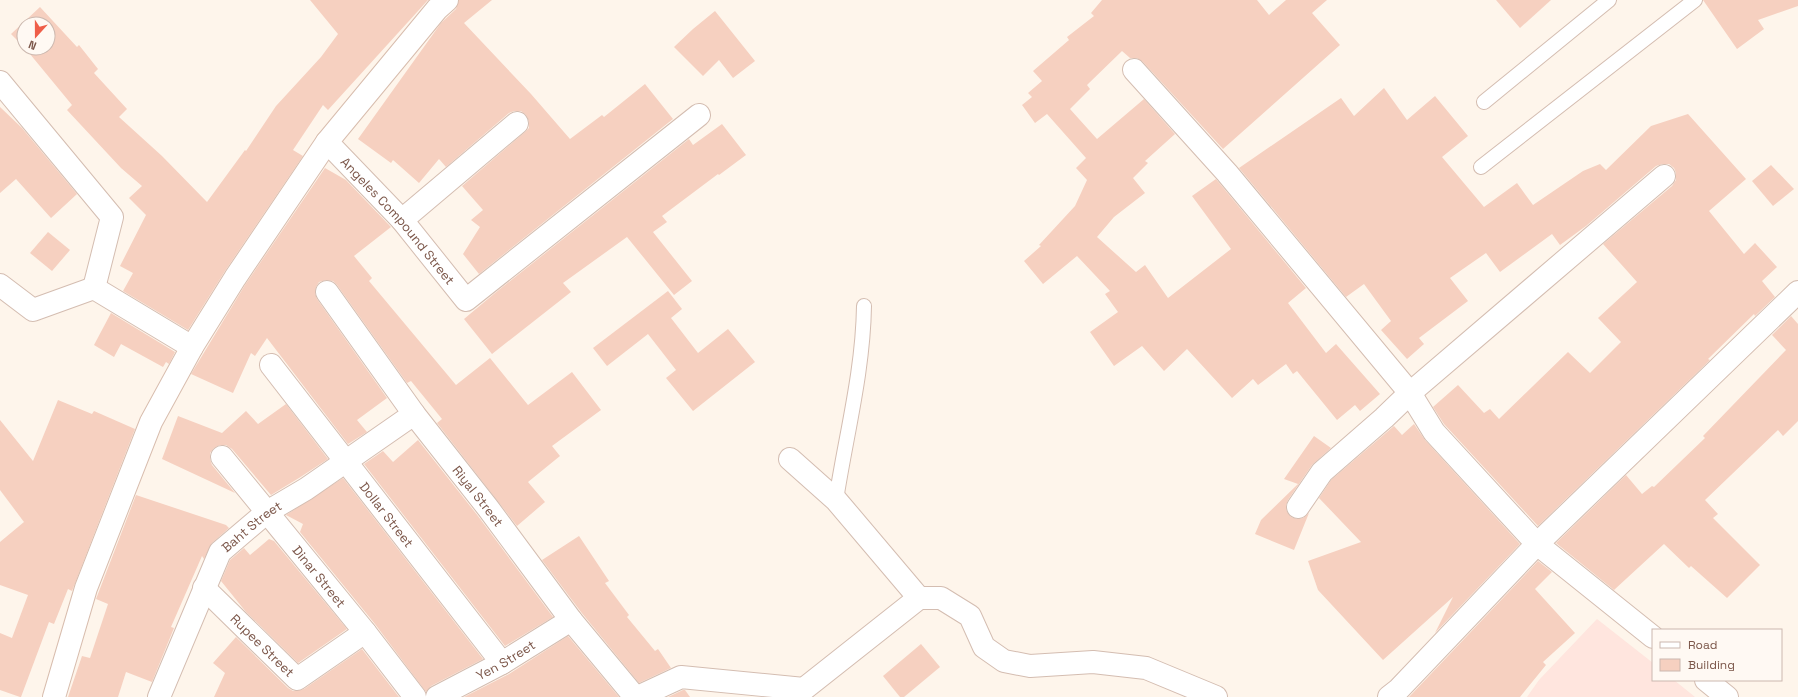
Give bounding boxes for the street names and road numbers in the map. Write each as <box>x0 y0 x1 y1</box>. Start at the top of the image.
street label: Angeles Compound Street <box>337 153 459 288</box>
street label: Riyal Street <box>449 462 507 530</box>
street label: Dollar Street <box>356 478 418 551</box>
street label: Baht Street <box>218 497 285 556</box>
street label: Dinar Street <box>289 542 350 611</box>
street label: Rupee Street <box>227 610 298 680</box>
street label: Yen Street <box>473 636 538 684</box>

